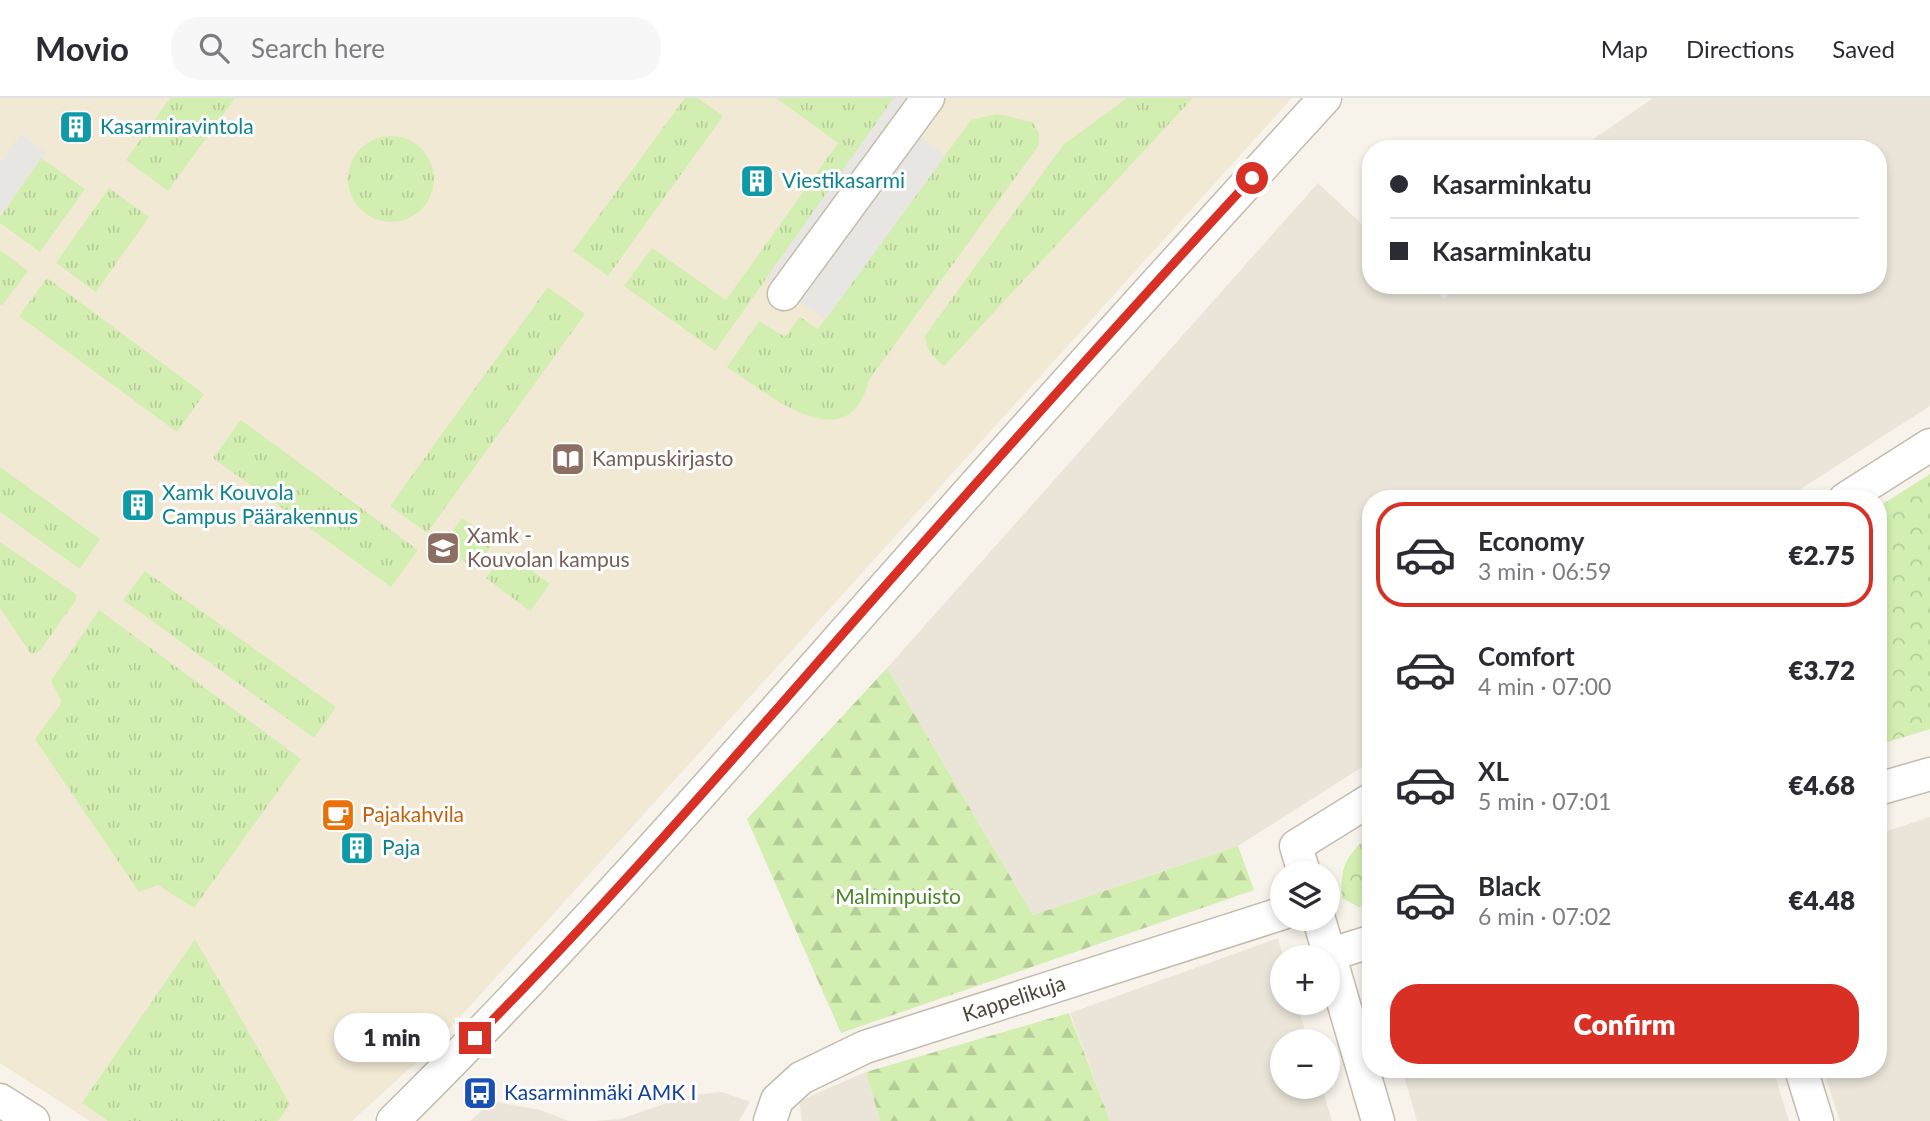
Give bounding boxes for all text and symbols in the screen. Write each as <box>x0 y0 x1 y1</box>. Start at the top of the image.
search box <box>171 17 661 80</box>
text: Movio <box>35 28 129 68</box>
icon: search <box>195 29 233 67</box>
text: Search here <box>251 32 385 64</box>
text: Map <box>1601 34 1648 63</box>
text: Directions <box>1686 34 1794 63</box>
text: Saved <box>1832 34 1895 63</box>
building icon: Kasarmiravintola <box>57 108 95 146</box>
place label: Kasarmiravintola <box>100 113 254 138</box>
building icon: Viestikasarmi <box>738 162 776 200</box>
route start <box>1236 162 1268 194</box>
place label: Viestikasarmi <box>782 167 905 192</box>
text: Kasarminkatu <box>1432 168 1592 200</box>
text: Kasarminkatu <box>1432 235 1592 267</box>
library icon: Kampuskirjasto <box>549 440 587 478</box>
place label: Kampuskirjasto <box>592 445 734 470</box>
place label: Xamk Kouvola Campus Päärakennus <box>162 479 358 528</box>
building icon: Xamk Kouvola Campus Päärakennus <box>119 486 157 524</box>
place label: Xamk - Kouvolan kampus <box>467 522 630 571</box>
icon: car <box>1394 523 1457 586</box>
text: Economy <box>1478 525 1584 557</box>
school or university icon: Xamk - Kouvolan kampus <box>424 529 462 567</box>
text: €2.75 <box>1788 539 1855 571</box>
text: 3 min · 06:59 <box>1478 557 1611 585</box>
icon: car <box>1394 638 1457 701</box>
text: Comfort <box>1478 640 1575 672</box>
text: €3.72 <box>1788 654 1855 686</box>
text: 4 min · 07:00 <box>1478 672 1611 700</box>
icon: car <box>1394 753 1457 816</box>
text: XL <box>1478 755 1509 787</box>
text: €4.68 <box>1788 769 1855 801</box>
text: 5 min · 07:01 <box>1478 787 1611 815</box>
cafe icon: Pajakahvila <box>319 796 357 834</box>
place label: Pajakahvila <box>362 801 464 826</box>
building icon: Paja <box>338 829 376 867</box>
place label: Paja <box>382 834 420 859</box>
map controls <box>1270 861 1340 1099</box>
button: layers <box>1270 861 1340 931</box>
icon: car <box>1394 868 1457 931</box>
text: Black <box>1478 870 1541 902</box>
park label: Malminpuisto <box>835 883 961 908</box>
text: €4.48 <box>1788 884 1855 916</box>
text: 6 min · 07:02 <box>1478 902 1611 930</box>
button: + <box>1270 945 1340 1015</box>
street label: Kappelikuja <box>959 969 1068 1026</box>
button: Confirm <box>1390 984 1859 1064</box>
callout: 1 min <box>335 1014 450 1062</box>
route end <box>459 1022 491 1054</box>
text: 1 min <box>363 1023 421 1051</box>
button: − <box>1270 1029 1340 1099</box>
bus stop icon: Kasarminmäki AMK I <box>461 1074 499 1112</box>
place label: Kasarminmäki AMK I <box>504 1079 696 1104</box>

